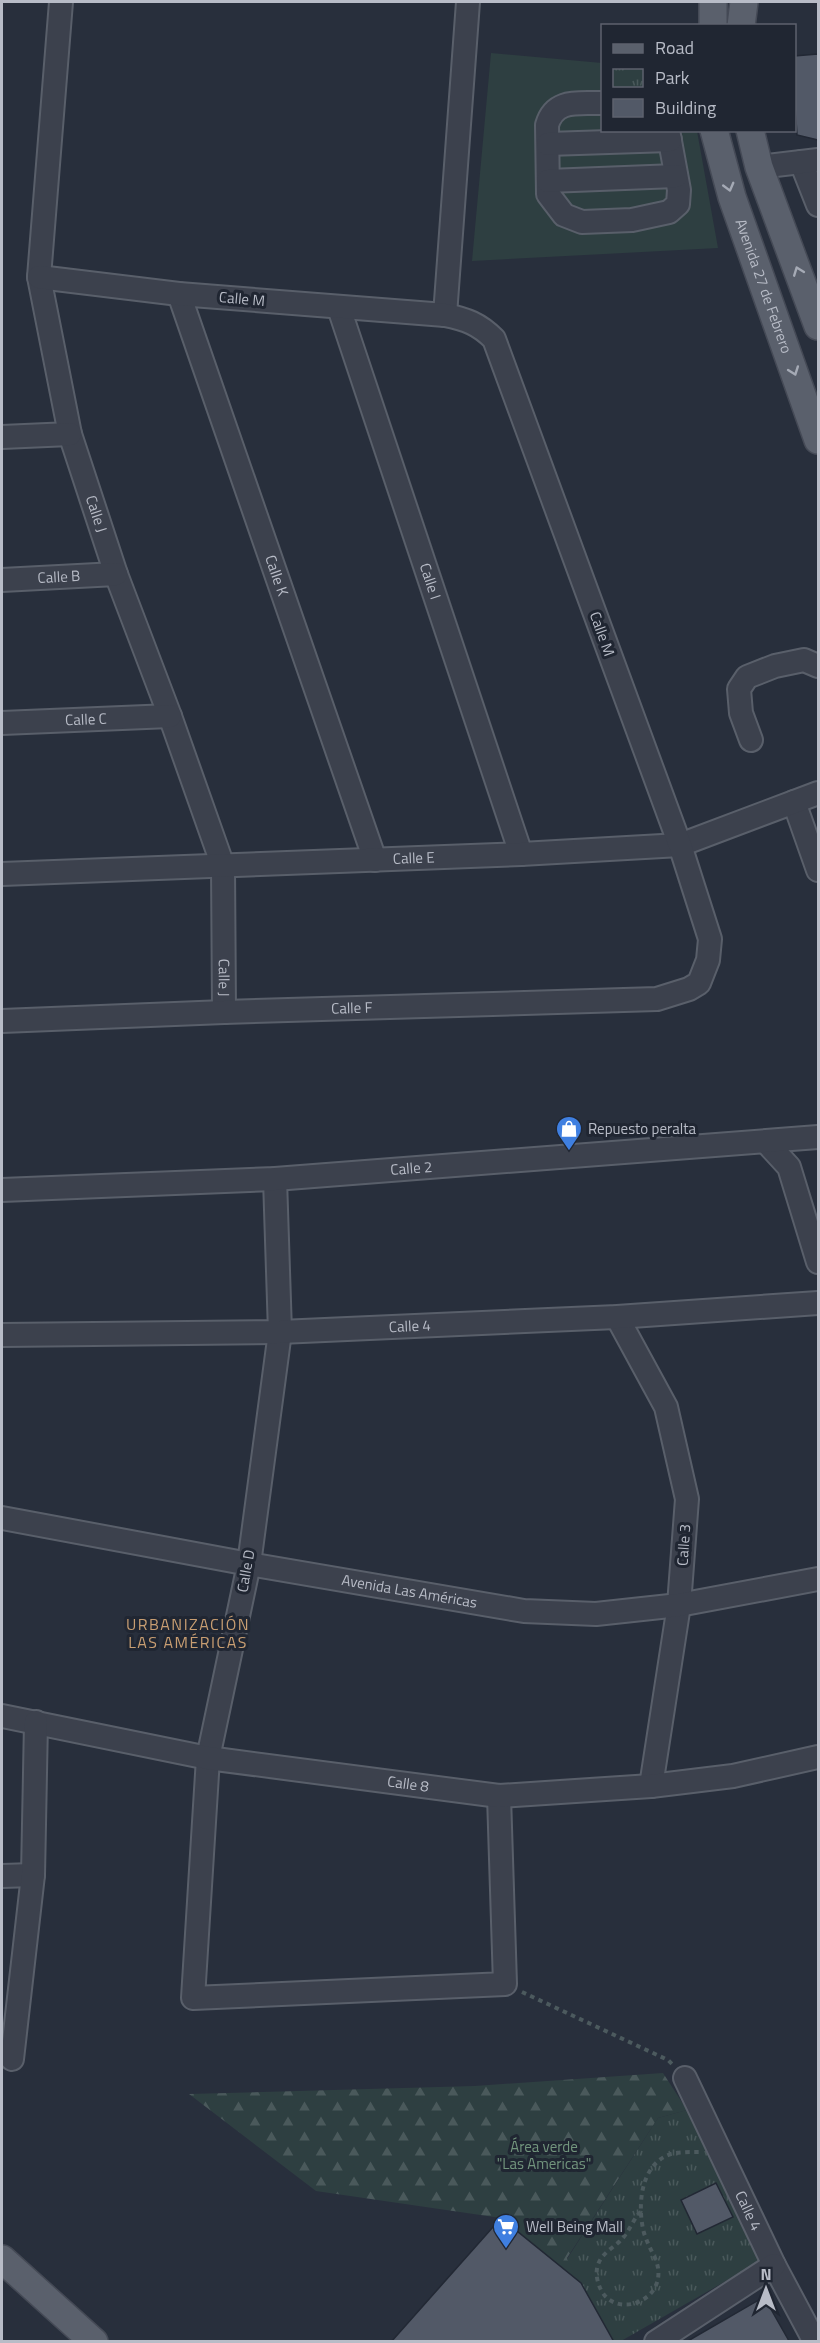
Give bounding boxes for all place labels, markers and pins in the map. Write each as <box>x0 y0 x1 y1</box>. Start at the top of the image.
shop icon: Repuesto peralta <box>554 1114 584 1152</box>
place label: Repuesto peralta <box>588 1117 697 1140</box>
supermarket icon: Well Being Mall <box>491 2212 521 2250</box>
place label: Well Being Mall <box>526 2215 623 2238</box>

